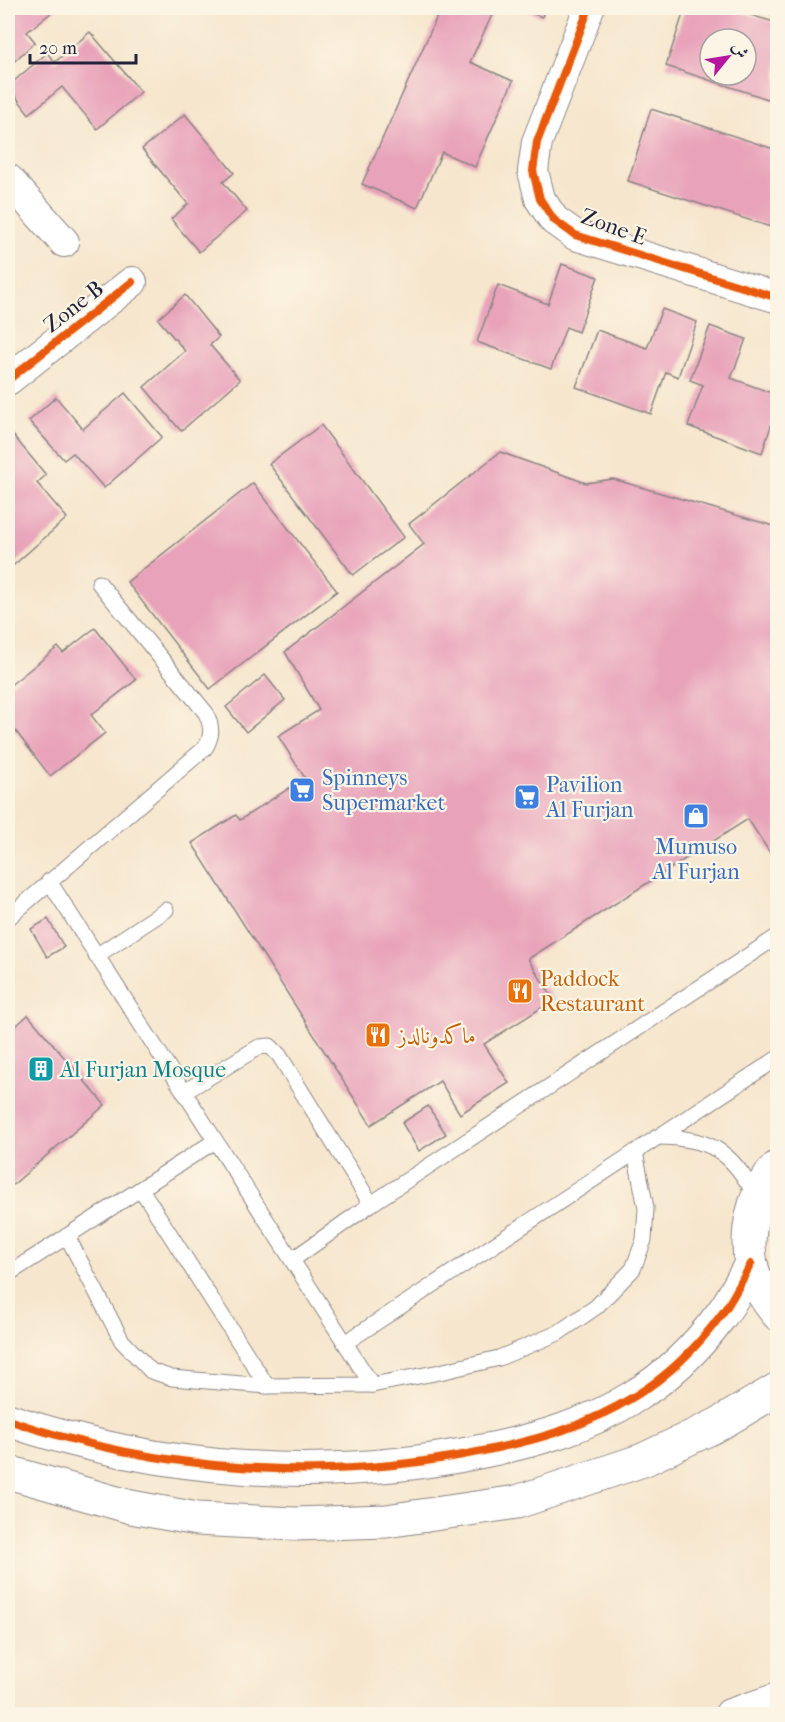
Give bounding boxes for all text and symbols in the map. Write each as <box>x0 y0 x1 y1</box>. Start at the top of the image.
scale bar <box>30 27 136 65</box>
north arrow <box>698 27 758 87</box>
text: 20 m <box>39 38 77 59</box>
text: ش <box>728 38 753 61</box>
street label: Zone E <box>577 203 650 251</box>
street label: Zone B <box>39 275 109 338</box>
place label: Spinneys Supermarket <box>322 765 445 816</box>
place label: Pavilion Al Furjan <box>545 772 634 823</box>
supermarket icon: Spinneys Supermarket <box>287 775 317 805</box>
supermarket icon: Pavilion Al Furjan <box>512 782 542 812</box>
shop icon: Mumuso Al Furjan <box>681 801 711 831</box>
place label: Mumuso Al Furjan <box>651 834 740 885</box>
place label: Paddock Restaurant <box>540 966 645 1017</box>
restaurant icon: Paddock Restaurant <box>505 976 535 1006</box>
restaurant icon: ماكدونالدز <box>363 1020 393 1050</box>
place label: ماكدونالدز <box>396 1022 476 1049</box>
building icon: Al Furjan Mosque <box>26 1054 56 1084</box>
place label: Al Furjan Mosque <box>59 1057 226 1083</box>

